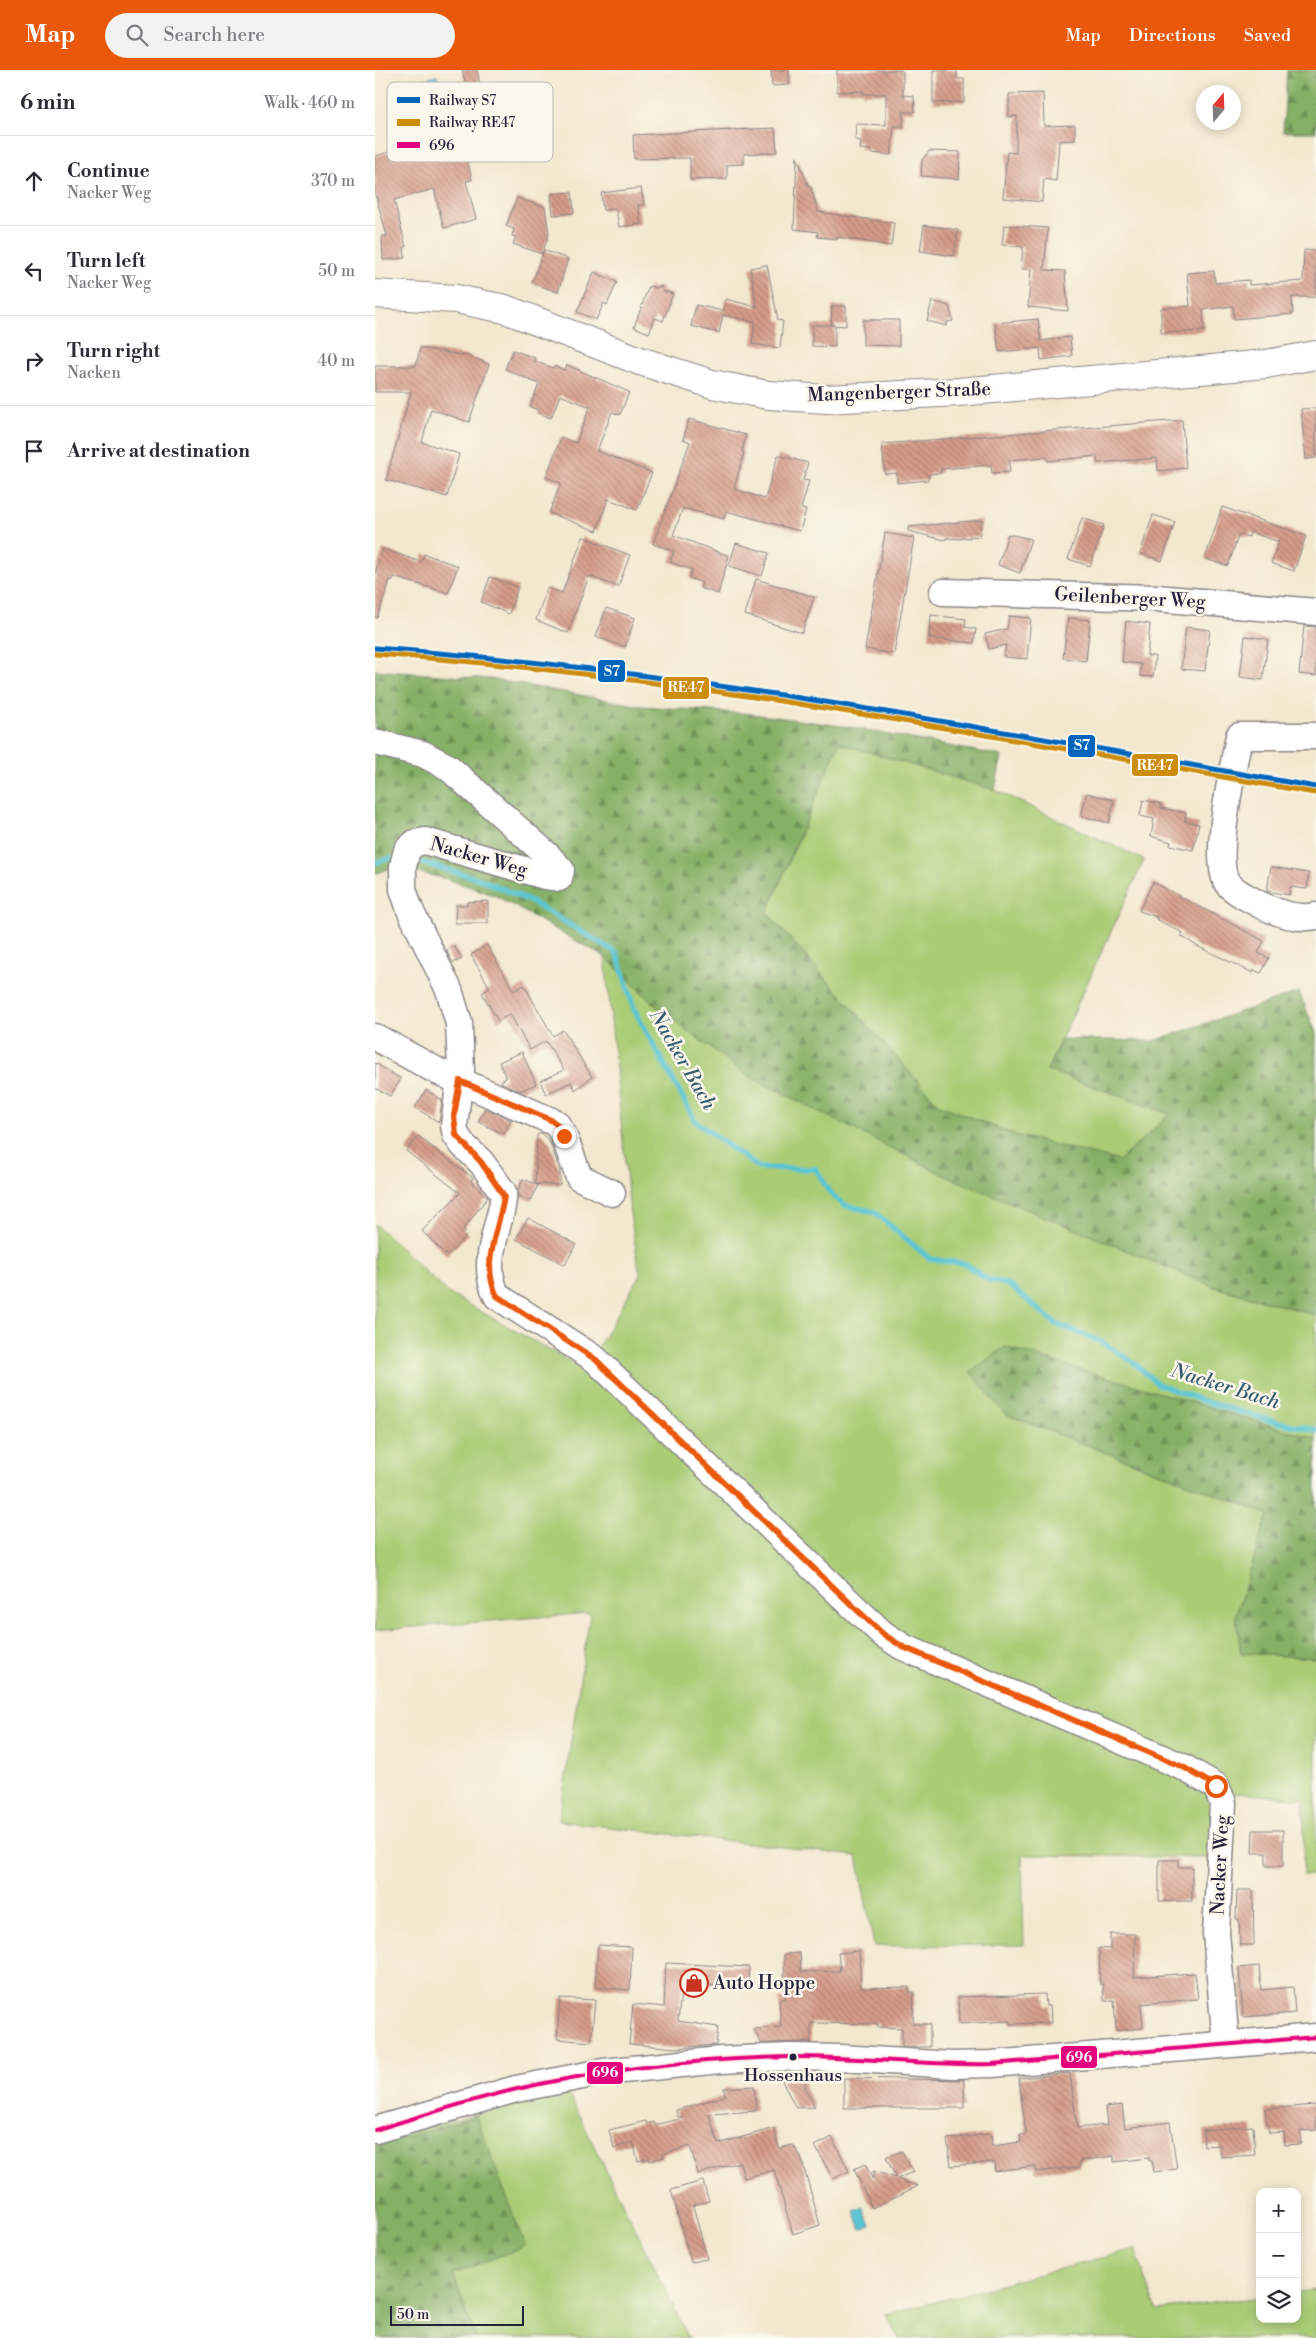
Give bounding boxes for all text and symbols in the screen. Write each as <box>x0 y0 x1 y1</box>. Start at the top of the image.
search box <box>105 13 455 58</box>
text: Map <box>25 20 75 50</box>
icon: search <box>123 21 151 49</box>
text: Search here <box>163 23 265 47</box>
text: Map <box>1065 24 1101 47</box>
text: Directions <box>1129 24 1216 47</box>
text: Saved <box>1244 24 1291 47</box>
legend <box>387 82 553 162</box>
north arrow <box>1196 85 1241 130</box>
text: 6 min <box>20 90 75 116</box>
text: Railway S7 <box>429 92 496 110</box>
text: Walk · 460 m <box>264 93 355 113</box>
text: Railway RE47 <box>429 114 515 132</box>
text: 696 <box>429 137 455 155</box>
text: Continue <box>67 159 150 183</box>
icon: ahead <box>20 167 48 195</box>
text: 370 m <box>311 171 355 191</box>
text: Nacker Weg <box>67 183 151 203</box>
text: Turn left <box>67 249 146 273</box>
icon: left <box>20 257 48 285</box>
text: 50 m <box>318 261 355 281</box>
text: Nacker Weg <box>67 273 151 293</box>
text: Turn right <box>67 339 160 363</box>
icon: right <box>20 347 48 375</box>
text: 40 m <box>318 351 355 371</box>
text: Nacken <box>67 363 121 383</box>
street label: Mangenberger Straße <box>807 377 991 407</box>
icon: arrive <box>20 437 48 465</box>
text: Arrive at destination <box>67 439 250 463</box>
street label: Geilenberger Weg <box>1054 582 1207 614</box>
line badge: S7 <box>597 659 626 683</box>
text: S7 <box>604 663 621 681</box>
line badge: RE47 <box>662 676 710 700</box>
text: RE47 <box>667 679 705 697</box>
line badge: S7 <box>1067 734 1096 758</box>
text: S7 <box>1074 737 1091 755</box>
line badge: RE47 <box>1131 753 1179 777</box>
text: RE47 <box>1136 757 1174 775</box>
street label: Nacker Weg <box>428 832 531 882</box>
water label: Nacker Bach <box>643 1004 721 1116</box>
route end <box>553 1125 576 1148</box>
water label: Nacker Bach <box>1167 1358 1283 1416</box>
route start <box>1205 1775 1228 1798</box>
street label: Nacker Weg <box>1205 1814 1235 1916</box>
shop icon: Auto Hoppe <box>679 1968 709 1998</box>
place label: Auto Hoppe <box>712 1971 815 1995</box>
line badge: 696 <box>1060 2045 1098 2069</box>
text: 696 <box>1066 2049 1092 2067</box>
marker: Hossenhaus <box>788 2052 798 2062</box>
line badge: 696 <box>586 2061 624 2085</box>
text: 696 <box>592 2064 618 2082</box>
place label: Hossenhaus <box>744 2064 842 2087</box>
map controls <box>1256 2188 1301 2323</box>
button: + <box>1256 2188 1301 2233</box>
button: − <box>1256 2233 1301 2278</box>
button: layers <box>1256 2278 1301 2323</box>
scale bar <box>390 2303 524 2326</box>
text: 50 m <box>397 2306 429 2324</box>

